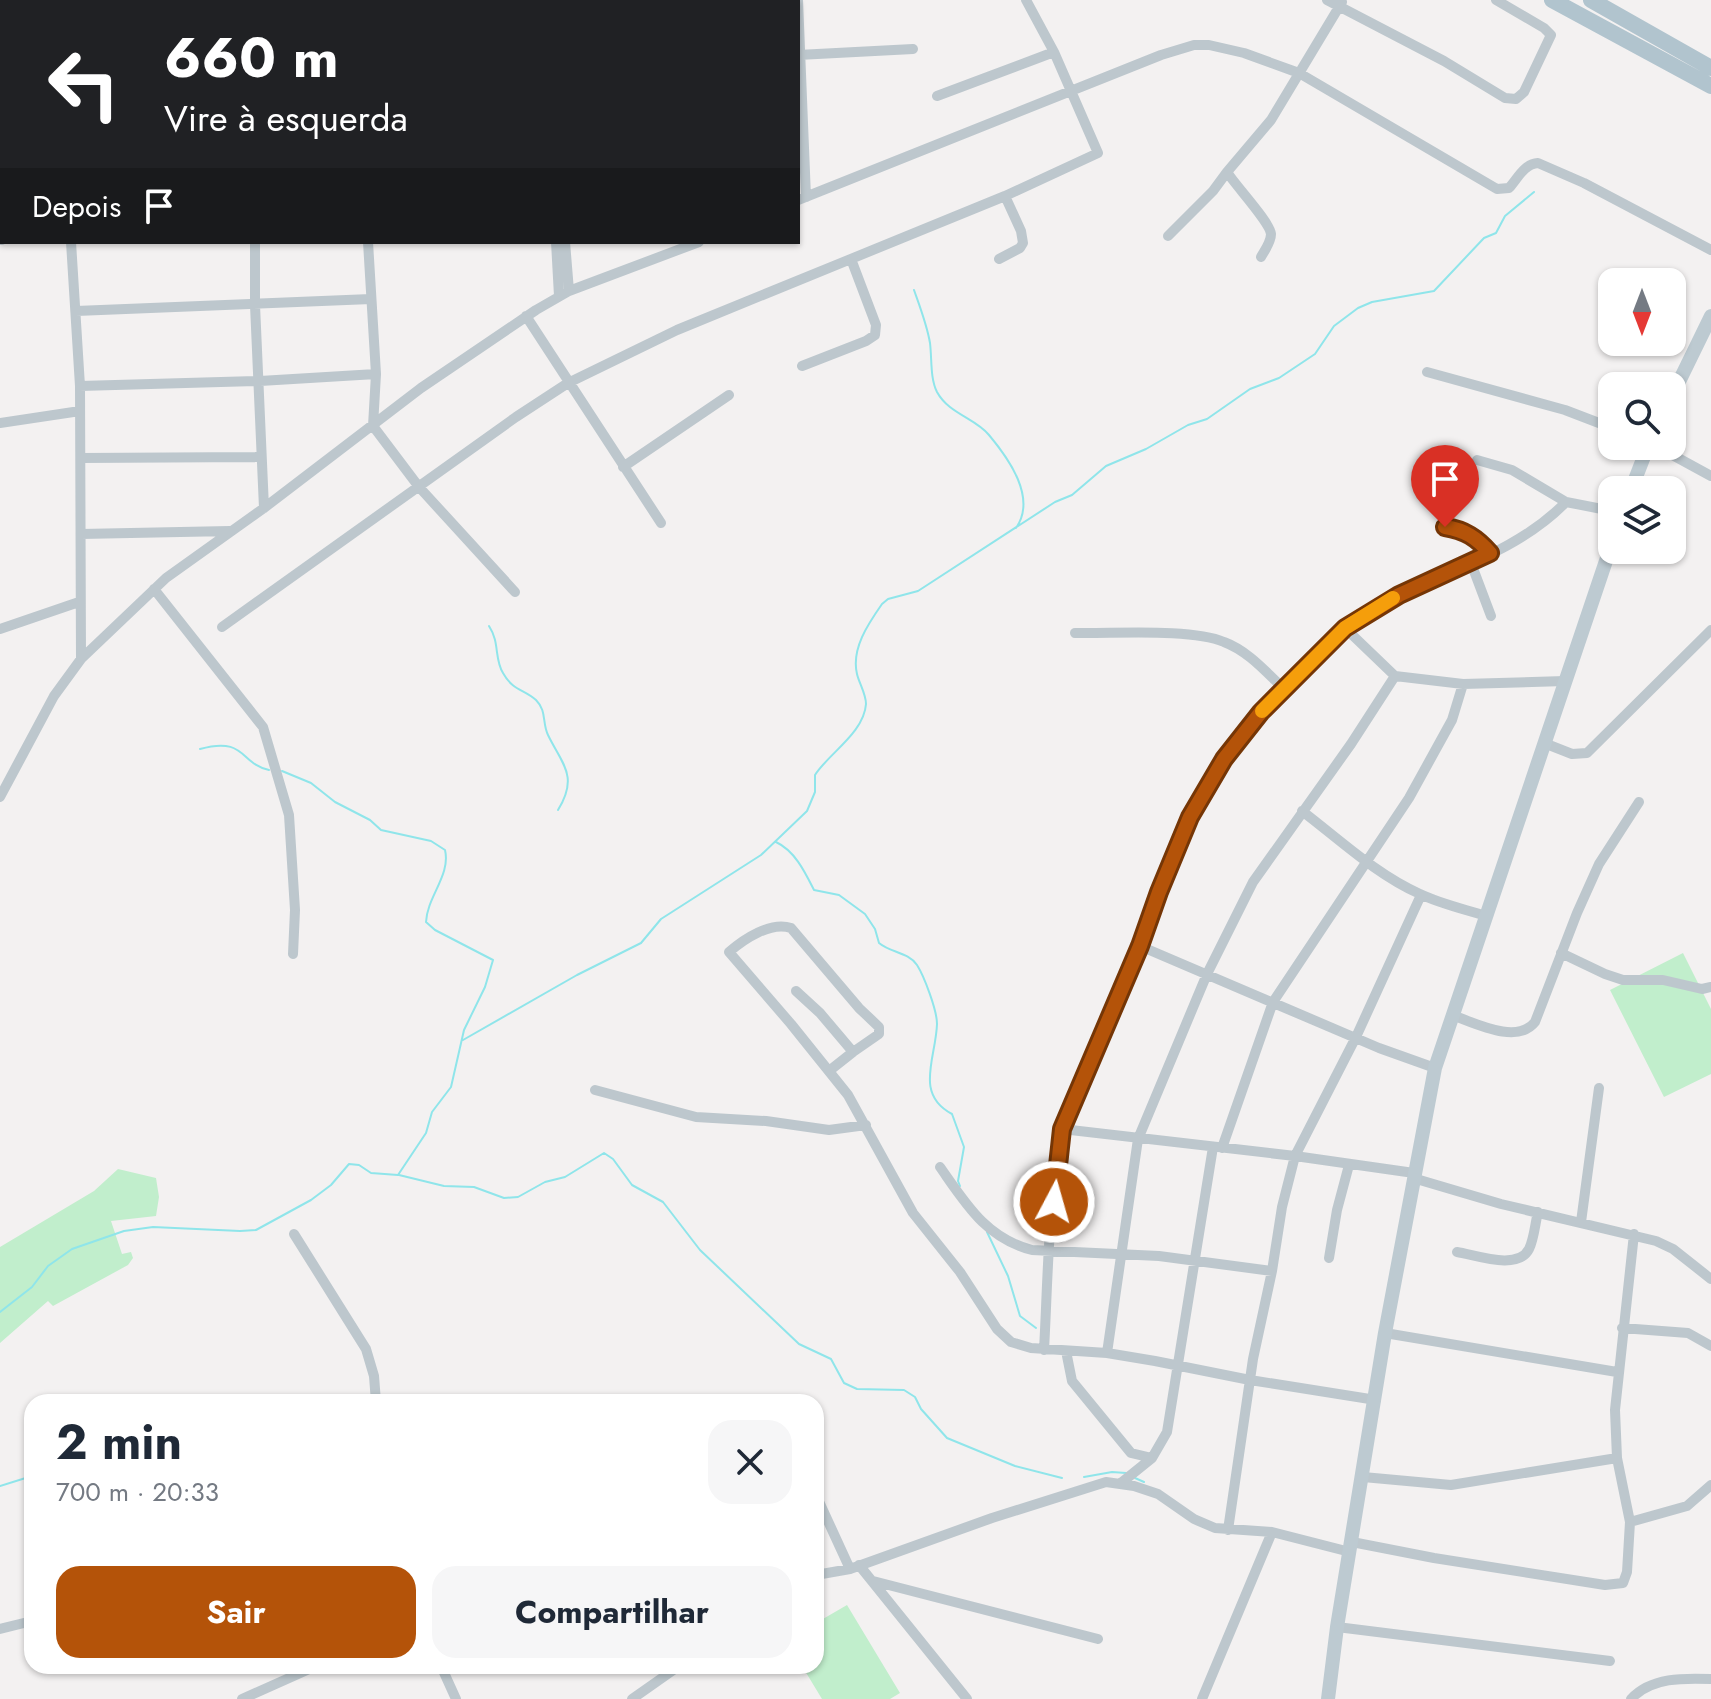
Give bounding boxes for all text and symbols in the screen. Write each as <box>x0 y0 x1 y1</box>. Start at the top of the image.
text: 660 m <box>164 17 339 98</box>
icon: left <box>32 32 136 136</box>
text: Vire à esquerda <box>164 92 408 144</box>
icon: arrive <box>137 184 181 228</box>
text: Depois <box>32 185 121 228</box>
north arrow <box>1598 268 1686 356</box>
map controls <box>1598 268 1686 564</box>
button: search <box>1598 372 1686 460</box>
pin <box>1411 445 1479 527</box>
icon: arrive <box>1423 457 1467 501</box>
button: layers <box>1598 476 1686 564</box>
position arrow <box>1012 1160 1096 1244</box>
text: 2 min <box>56 1408 182 1477</box>
button: close <box>708 1420 792 1504</box>
text: 700 m · 20:33 <box>56 1473 219 1511</box>
button: Sair <box>56 1566 416 1658</box>
button: Compartilhar <box>432 1566 792 1658</box>

